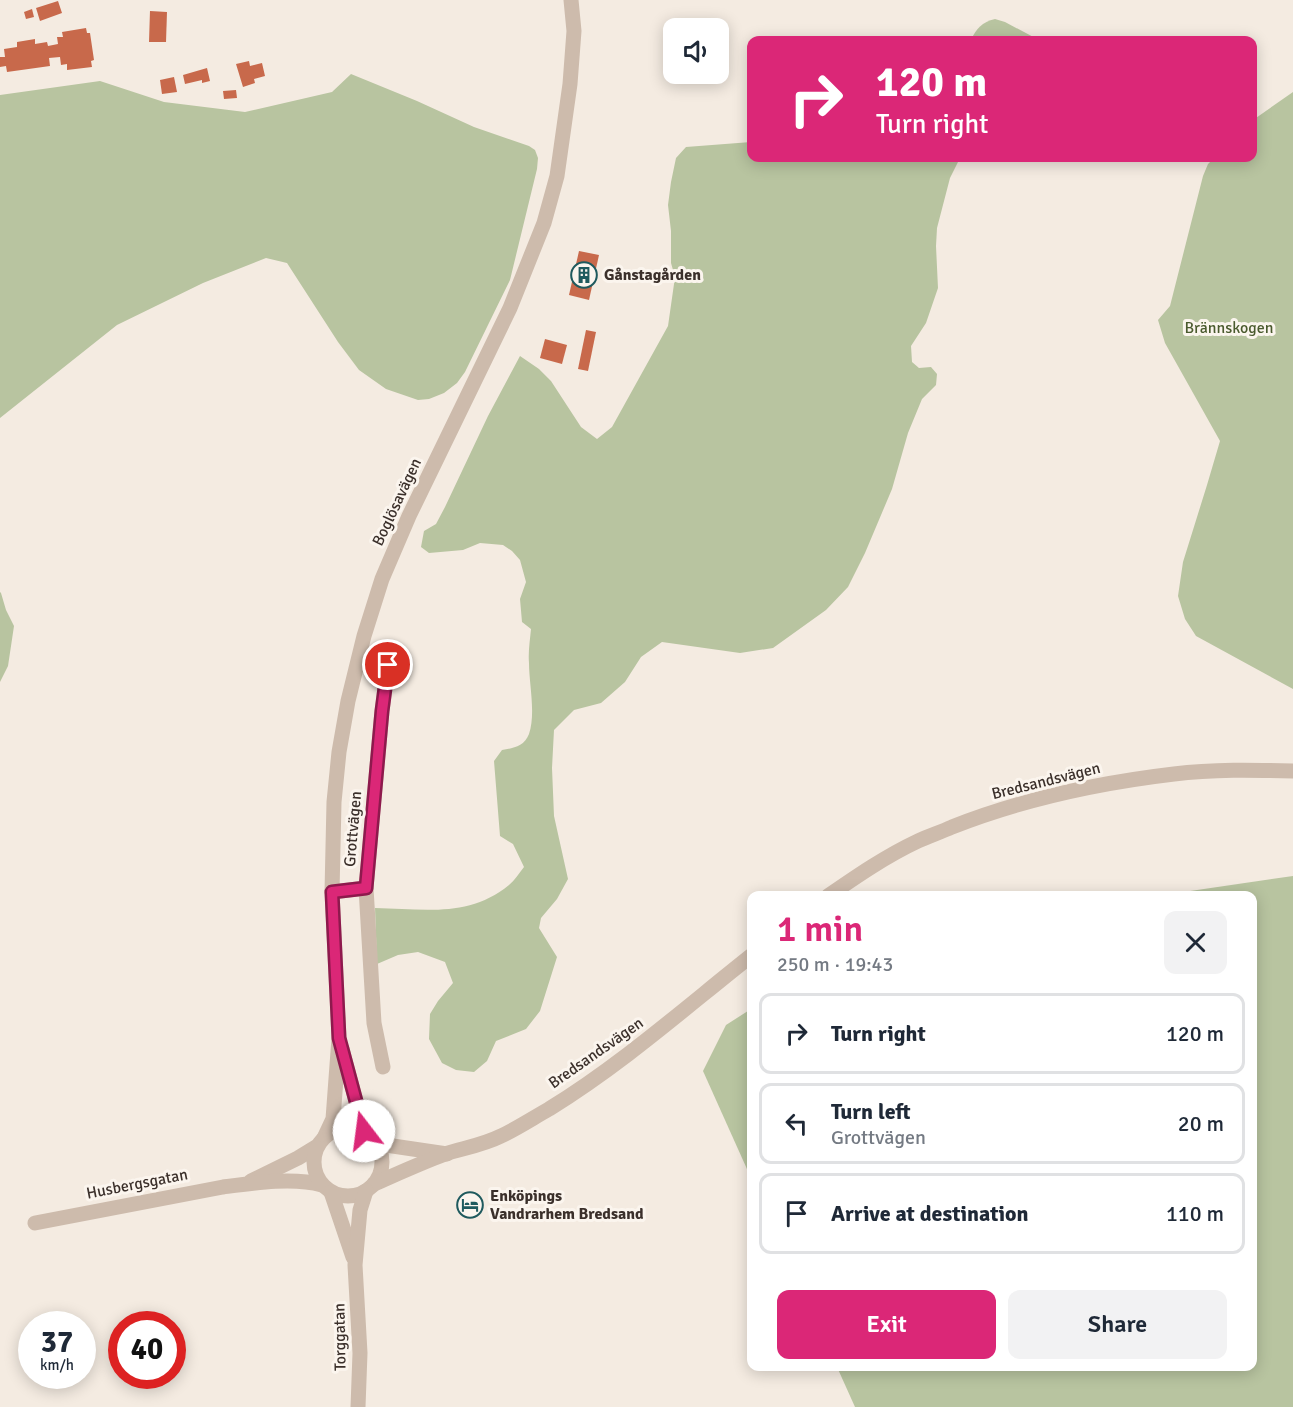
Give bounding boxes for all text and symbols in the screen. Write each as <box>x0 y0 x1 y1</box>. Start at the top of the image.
map controls <box>663 18 729 84</box>
button: sound <box>663 18 729 84</box>
text: 120 m <box>876 57 987 108</box>
icon: right <box>777 60 855 138</box>
text: Turn right <box>876 108 989 141</box>
building icon: Gånstagården <box>569 260 599 290</box>
place label: Gånstagården <box>604 265 701 285</box>
park label: Brännskogen <box>1185 318 1274 338</box>
street label: Boglösavägen <box>368 455 426 549</box>
pin <box>362 639 413 690</box>
icon: arrive <box>371 648 404 681</box>
street label: Bredsandsvägen <box>990 758 1102 804</box>
street label: Grottvägen <box>340 790 366 868</box>
text: 1 min <box>777 907 863 952</box>
button: close <box>1164 911 1227 974</box>
text: 250 m · 19:43 <box>777 952 893 977</box>
street label: Bredsandsvägen <box>545 1013 647 1093</box>
icon: right <box>780 1017 813 1050</box>
text: Turn right <box>831 1020 926 1047</box>
text: 120 m <box>1166 1020 1224 1047</box>
text: Turn left <box>831 1098 911 1125</box>
position arrow <box>332 1099 396 1163</box>
icon: left <box>780 1107 813 1140</box>
text: 20 m <box>1178 1110 1224 1137</box>
text: Grottvägen <box>831 1125 926 1150</box>
street label: Husbergsgatan <box>85 1164 189 1204</box>
place label: Enköpings Vandrarhem Bredsand <box>490 1186 644 1224</box>
hotel icon: Enköpings Vandrarhem Bredsand <box>455 1190 485 1220</box>
icon: arrive <box>780 1197 813 1230</box>
text: Arrive at destination <box>831 1200 1028 1227</box>
text: 110 m <box>1166 1200 1224 1227</box>
button: Exit <box>777 1290 996 1359</box>
button: Share <box>1008 1290 1227 1359</box>
street label: Torggatan <box>329 1303 351 1371</box>
speed limit sign: 40 <box>108 1311 186 1389</box>
text: 37 <box>41 1324 73 1361</box>
text: km/h <box>40 1356 74 1374</box>

